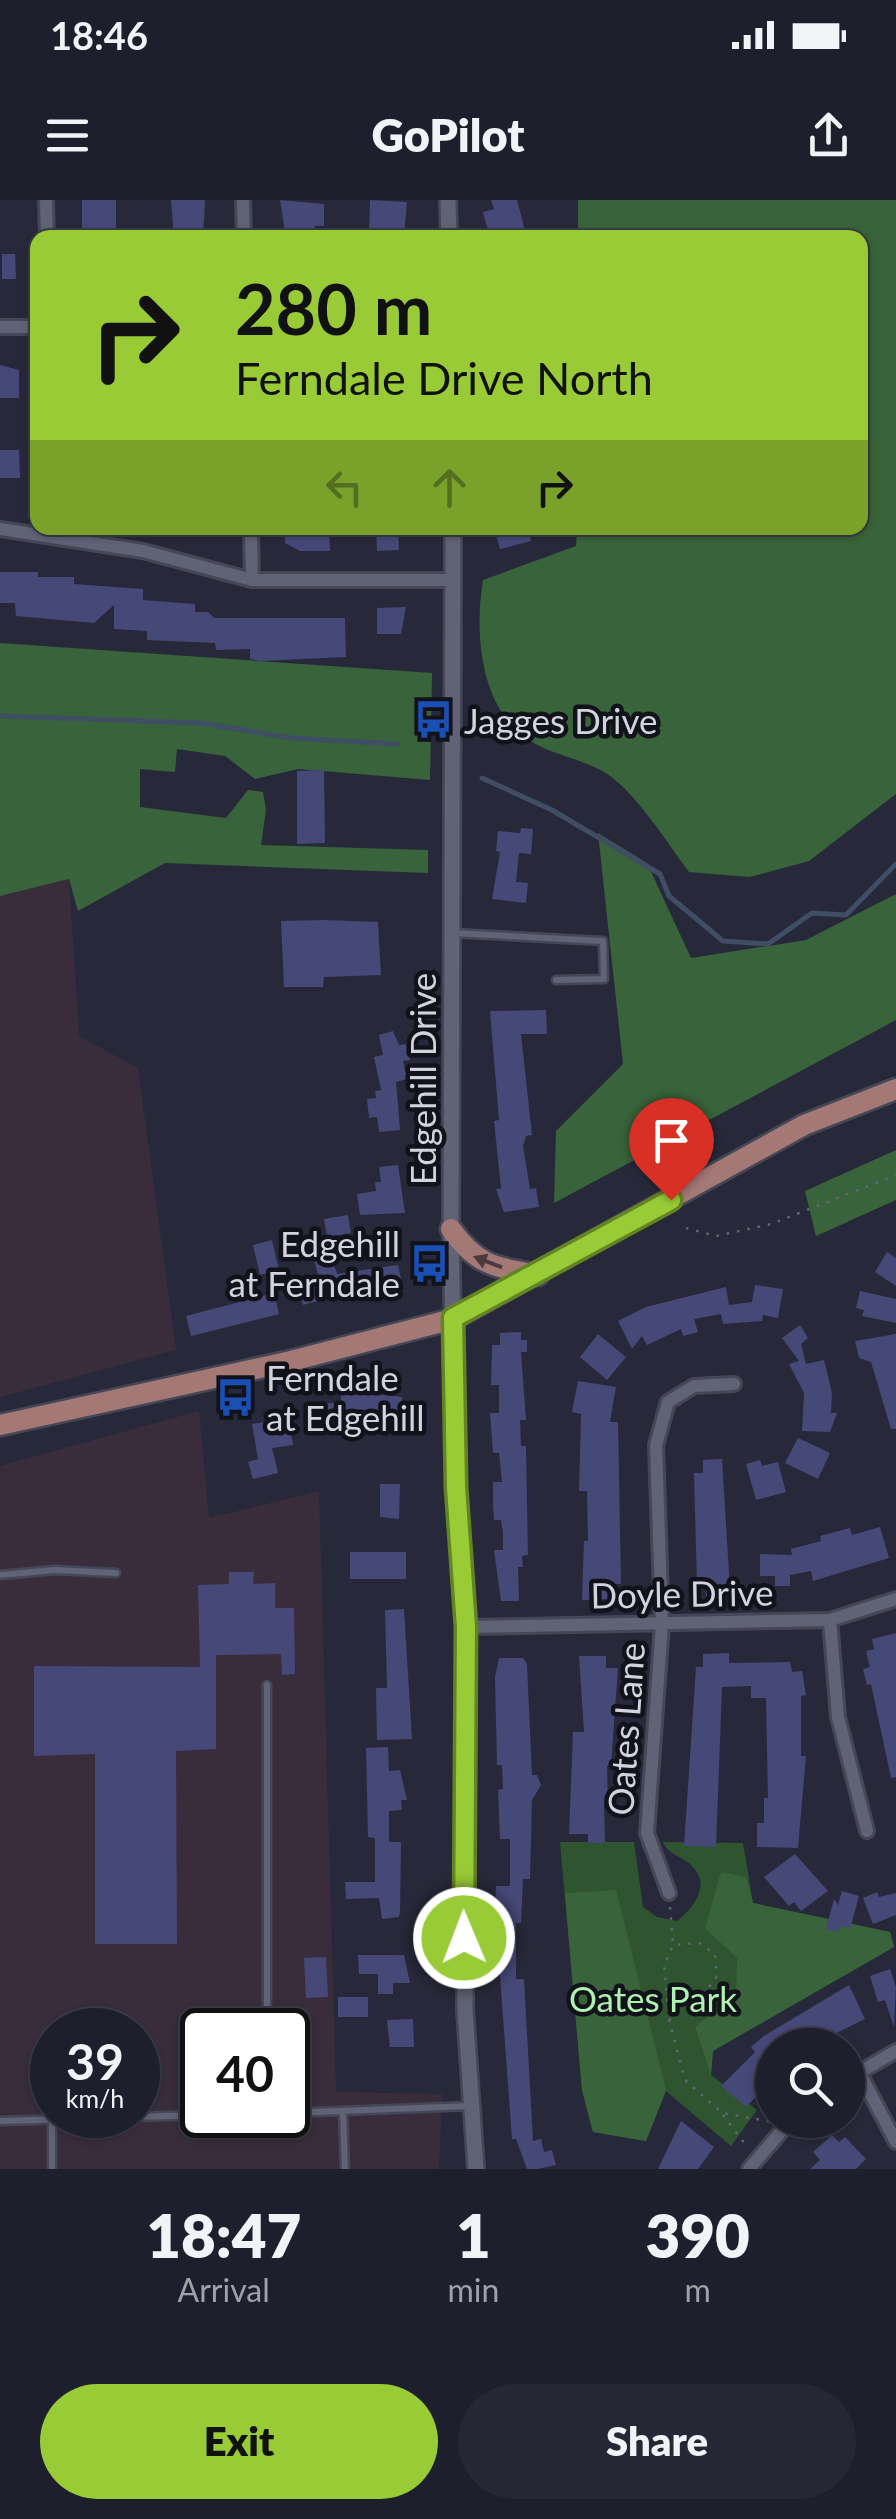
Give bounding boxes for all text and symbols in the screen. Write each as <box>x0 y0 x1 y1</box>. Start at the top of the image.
text: 18:46 <box>50 12 148 58</box>
icon: menu <box>40 108 95 163</box>
text: GoPilot <box>372 108 524 162</box>
icon: share <box>801 108 856 163</box>
text: 280 m <box>235 266 432 350</box>
icon: right <box>70 270 200 400</box>
text: Ferndale Drive North <box>235 351 653 405</box>
icon: left <box>317 460 372 515</box>
icon: ahead <box>422 460 477 515</box>
icon: right <box>527 460 582 515</box>
bus stop icon: Jagges Drive <box>413 699 455 741</box>
place label: Jagges Drive <box>464 699 658 741</box>
street label: Edgehill Drive <box>401 973 443 1185</box>
pin <box>629 1098 714 1201</box>
icon: arrive <box>644 1113 699 1168</box>
place label: Edgehill at Ferndale <box>229 1222 400 1304</box>
bus stop icon: Edgehill at Ferndale <box>409 1242 451 1284</box>
one-way arrow <box>473 1254 503 1269</box>
place label: Ferndale at Edgehill <box>266 1356 425 1438</box>
bus stop icon: Ferndale at Edgehill <box>215 1376 257 1418</box>
street label: Doyle Drive <box>590 1570 774 1616</box>
street label: Oates Lane <box>598 1641 652 1817</box>
position arrow <box>412 1886 516 1990</box>
park label: Oates Park <box>569 1977 737 2019</box>
speed limit sign: 40 <box>180 2008 310 2138</box>
map controls <box>755 2028 865 2138</box>
button: search <box>755 2028 865 2138</box>
text: 39 <box>66 2031 124 2091</box>
text: km/h <box>66 2083 124 2113</box>
text: 18:47 <box>146 2199 301 2271</box>
text: 1 <box>456 2199 491 2271</box>
text: 390 <box>645 2199 750 2271</box>
text: Arrival <box>178 2270 270 2309</box>
text: min <box>447 2270 499 2309</box>
text: m <box>684 2270 711 2309</box>
button: Exit <box>40 2384 438 2499</box>
button: Share <box>458 2384 856 2499</box>

